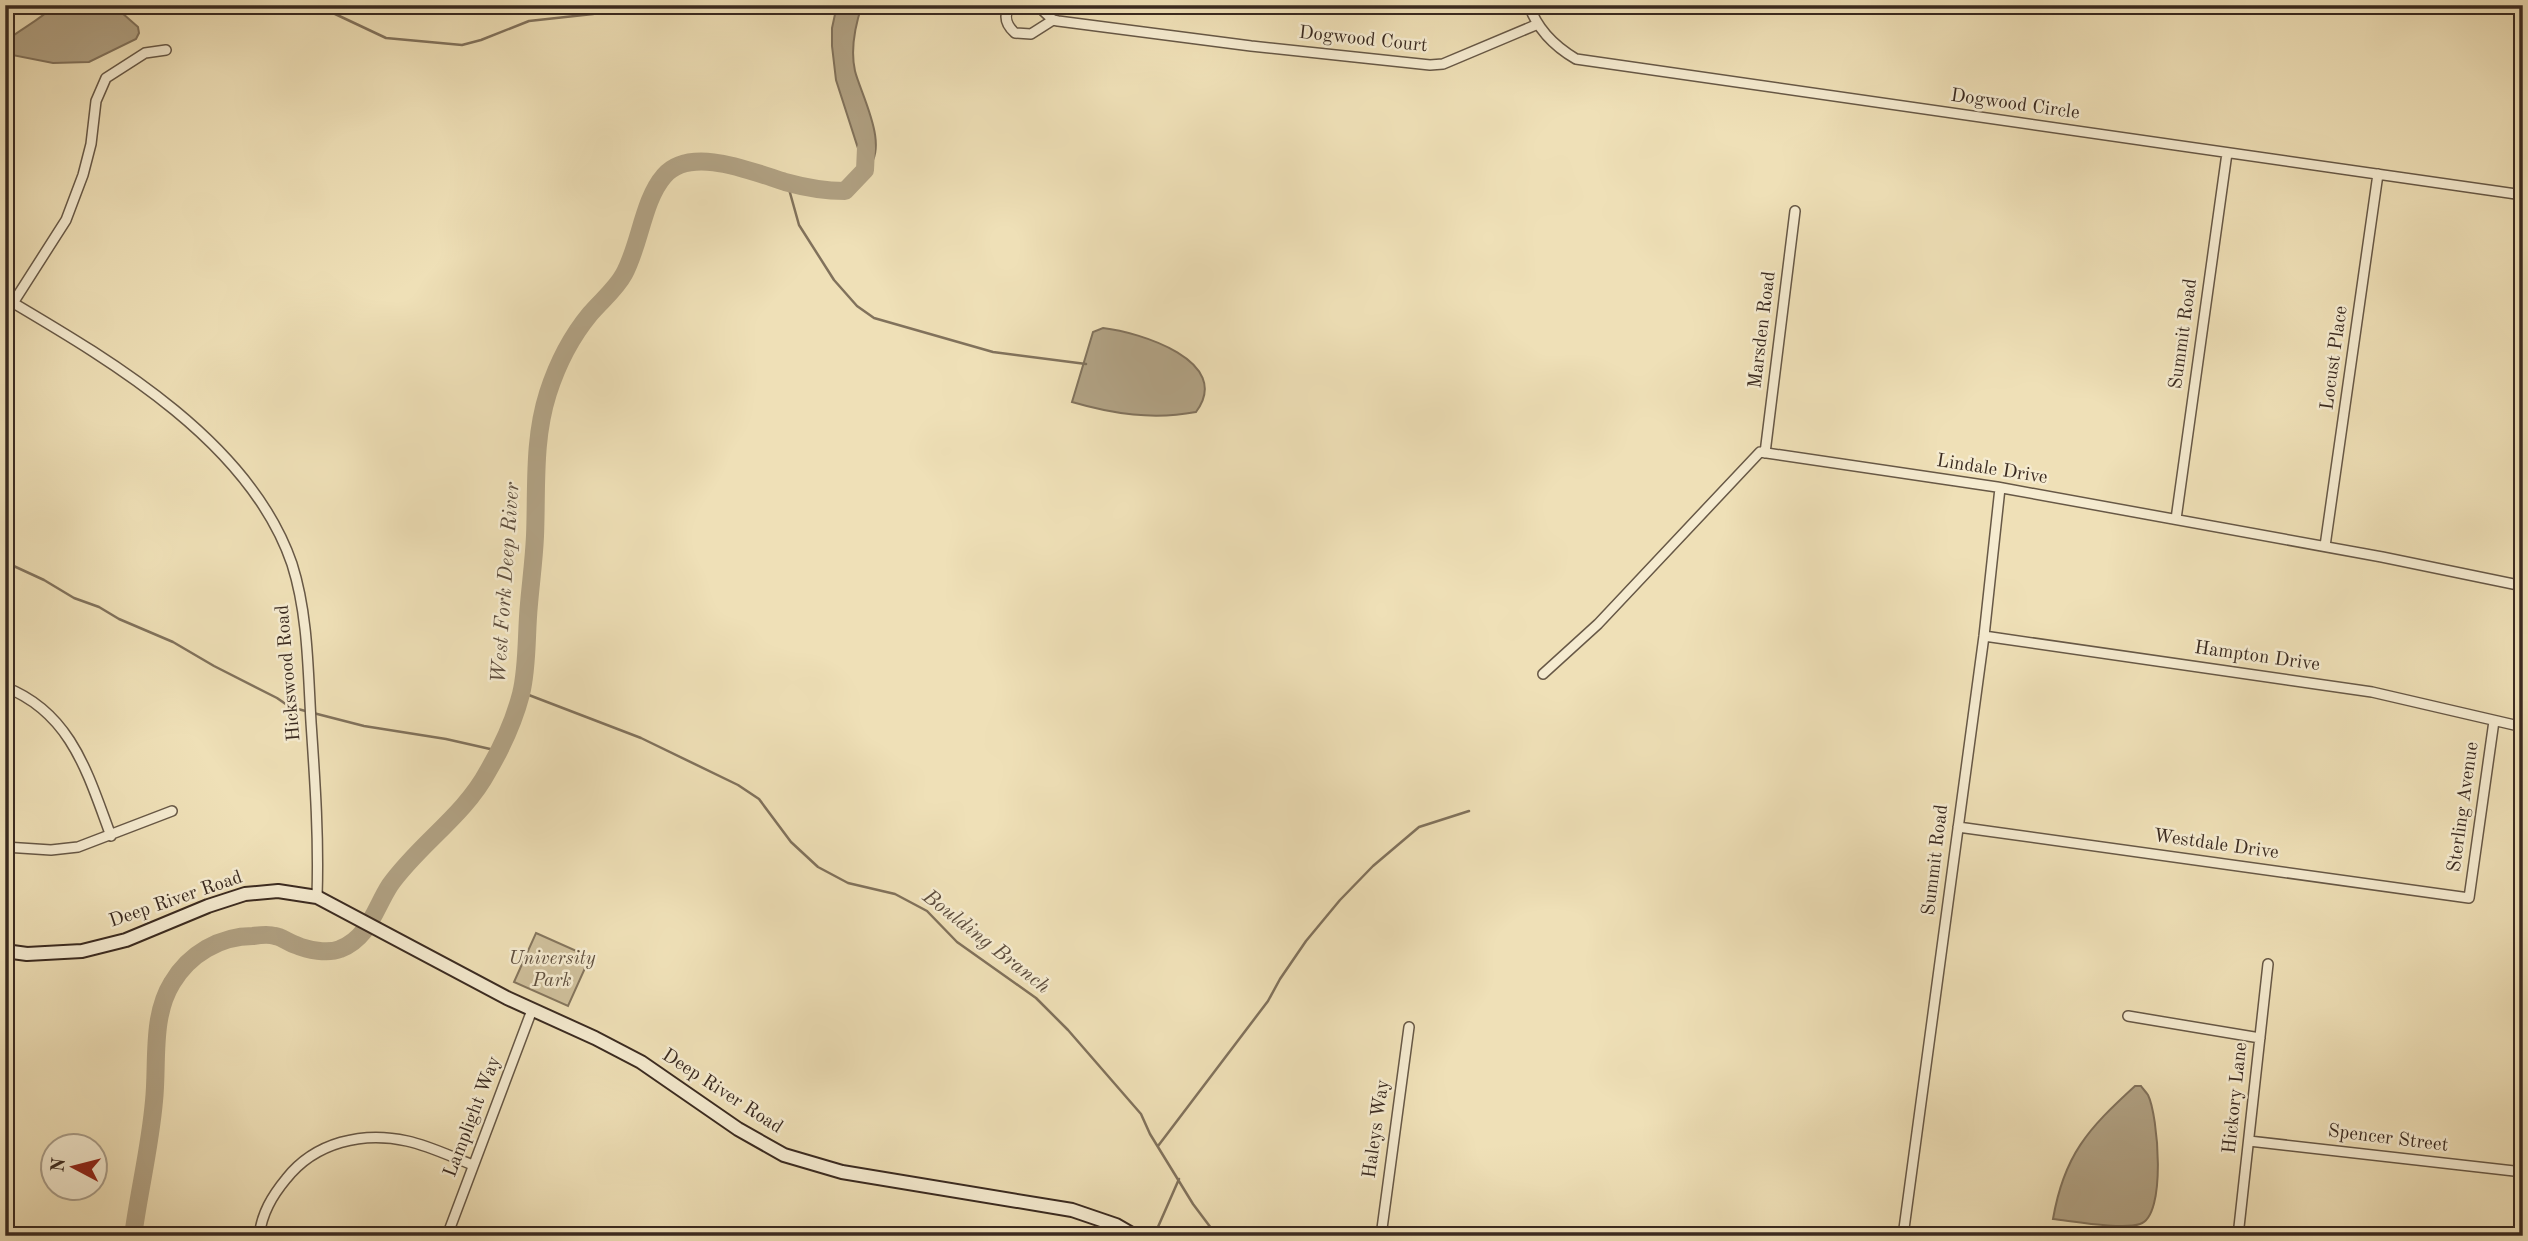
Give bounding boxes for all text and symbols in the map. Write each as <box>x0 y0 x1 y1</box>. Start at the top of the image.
street label: Dogwood Court <box>1298 24 1428 56</box>
street label: Dogwood Circle <box>1949 87 2081 123</box>
street label: Marsden Road <box>1746 270 1780 390</box>
street label: Summit Road <box>2167 277 2201 391</box>
street label: Locust Place <box>2318 305 2352 411</box>
street label: Lindale Drive <box>1935 452 2049 488</box>
water label: West Fork Deep River <box>488 481 524 684</box>
street label: Hickswood Road <box>274 604 304 742</box>
street label: Hampton Drive <box>2193 639 2321 675</box>
street label: Sterling Avenue <box>2445 741 2483 873</box>
street label: Summit Road <box>1920 803 1952 917</box>
street label: Westdale Drive <box>2152 827 2280 863</box>
street label: Deep River Road <box>107 868 245 932</box>
water label: Boulding Branch <box>918 885 1054 998</box>
park label: University Park <box>508 950 596 991</box>
street label: Hickory Lane <box>2221 1041 2251 1155</box>
street label: Deep River Road <box>658 1046 786 1138</box>
street label: Lamplight Way <box>441 1054 505 1180</box>
street label: Haleys Way <box>1361 1078 1393 1180</box>
street label: Spencer Street <box>2327 1122 2449 1156</box>
north arrow <box>38 1132 108 1202</box>
text: N <box>49 1156 70 1174</box>

